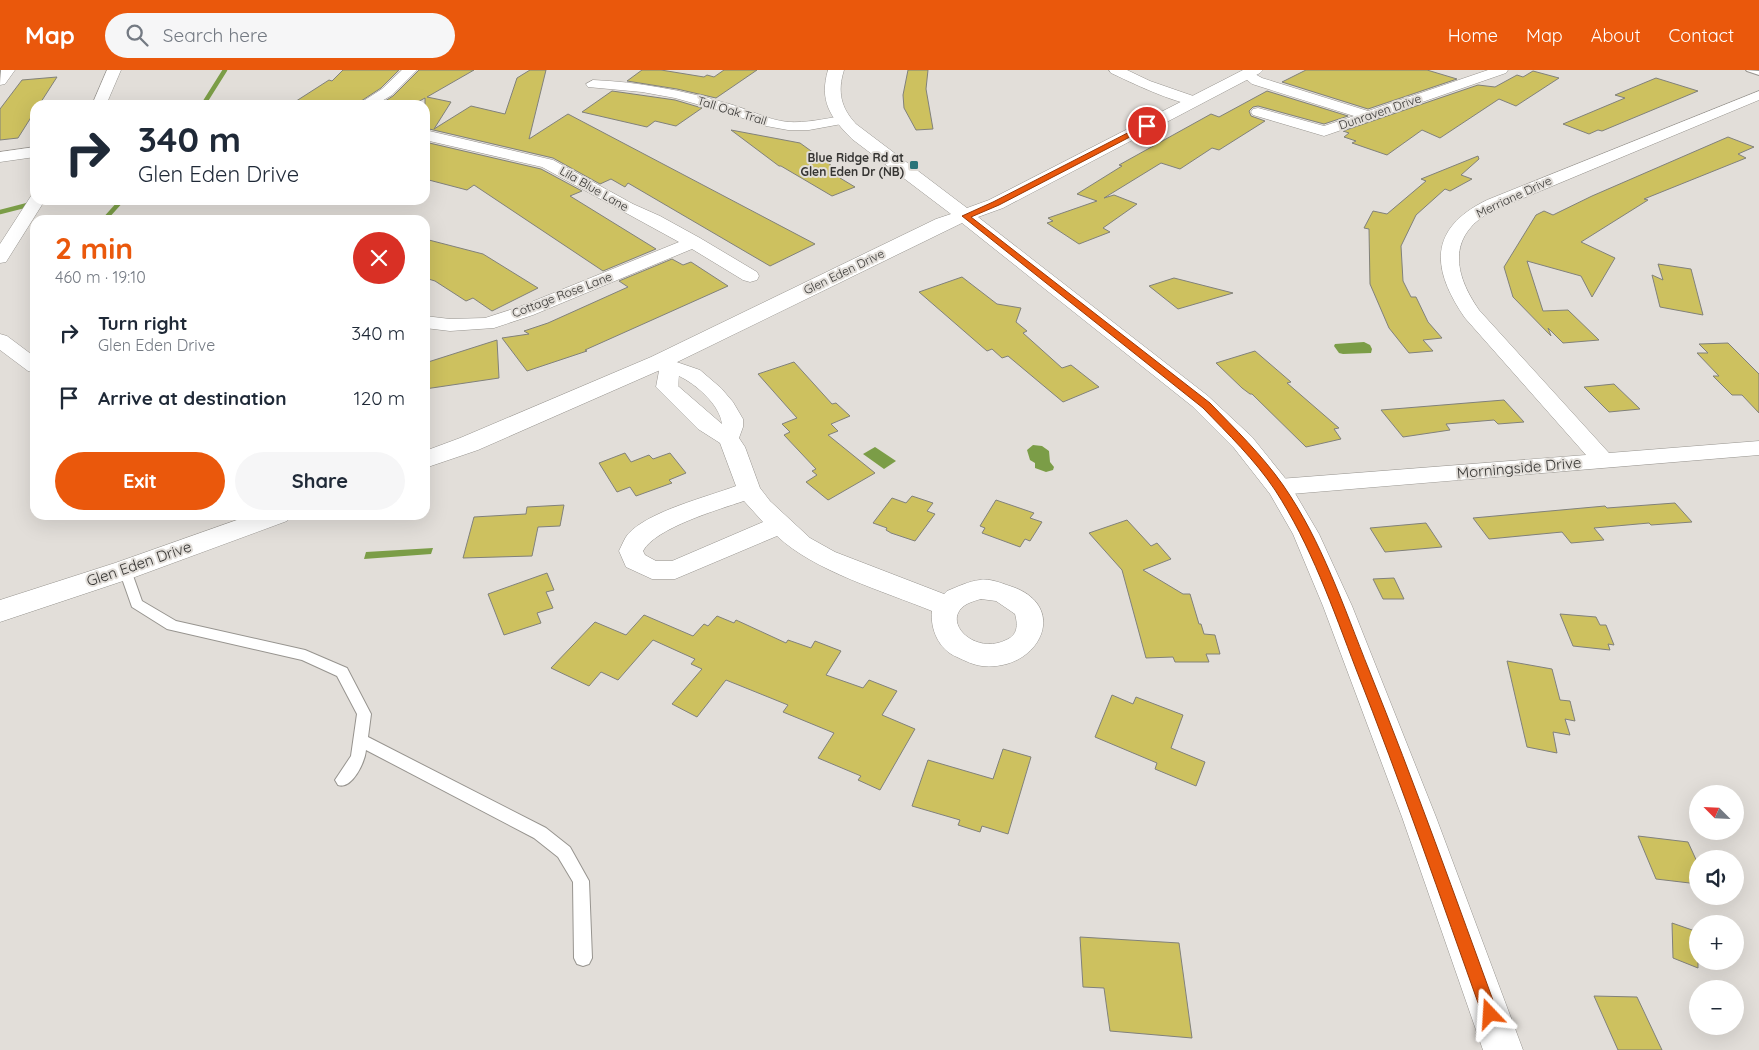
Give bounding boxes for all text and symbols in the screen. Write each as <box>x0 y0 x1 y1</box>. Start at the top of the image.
search box <box>105 13 455 58</box>
text: Map <box>25 20 75 50</box>
icon: search <box>123 21 151 49</box>
text: Search here <box>163 23 268 47</box>
text: Home <box>1448 24 1498 47</box>
text: Map <box>1526 24 1563 47</box>
text: About <box>1591 24 1641 47</box>
text: Contact <box>1669 24 1734 47</box>
street label: Dunraven Drive <box>1337 90 1423 133</box>
street label: Tall Oak Trail <box>696 93 769 128</box>
pin <box>1126 105 1168 147</box>
icon: arrive <box>1133 112 1161 140</box>
text: 340 m <box>138 117 241 161</box>
icon: right <box>55 120 120 185</box>
place label: Blue Ridge Rd at Glen Eden Dr (NB) <box>801 150 904 179</box>
marker: Blue Ridge Rd at Glen Eden Dr (NB) <box>908 159 920 171</box>
text: Glen Eden Drive <box>138 160 299 188</box>
street label: Lila Blue Lane <box>557 163 632 214</box>
street label: Merriane Drive <box>1474 172 1554 221</box>
text: 2 min <box>55 229 133 267</box>
button: close <box>353 232 405 284</box>
street label: Glen Eden Drive <box>801 245 887 298</box>
text: 460 m · 19:10 <box>55 267 146 287</box>
street label: Cottage Rose Lane <box>510 268 614 321</box>
text: Turn right <box>98 311 187 335</box>
icon: right <box>55 319 83 347</box>
text: 340 m <box>351 321 405 345</box>
text: Glen Eden Drive <box>98 335 215 355</box>
icon: arrive <box>55 384 83 412</box>
text: Arrive at destination <box>98 386 287 410</box>
text: 120 m <box>354 386 405 410</box>
button: Exit <box>55 452 225 510</box>
button: Share <box>235 452 405 510</box>
street label: Morningside Drive <box>1456 453 1582 482</box>
street label: Glen Eden Drive <box>84 537 194 590</box>
north arrow <box>1689 785 1744 840</box>
map controls <box>1689 785 1744 1035</box>
button: sound <box>1689 850 1744 905</box>
button: + <box>1689 915 1744 970</box>
button: − <box>1689 980 1744 1035</box>
position arrow <box>1463 987 1515 1039</box>

